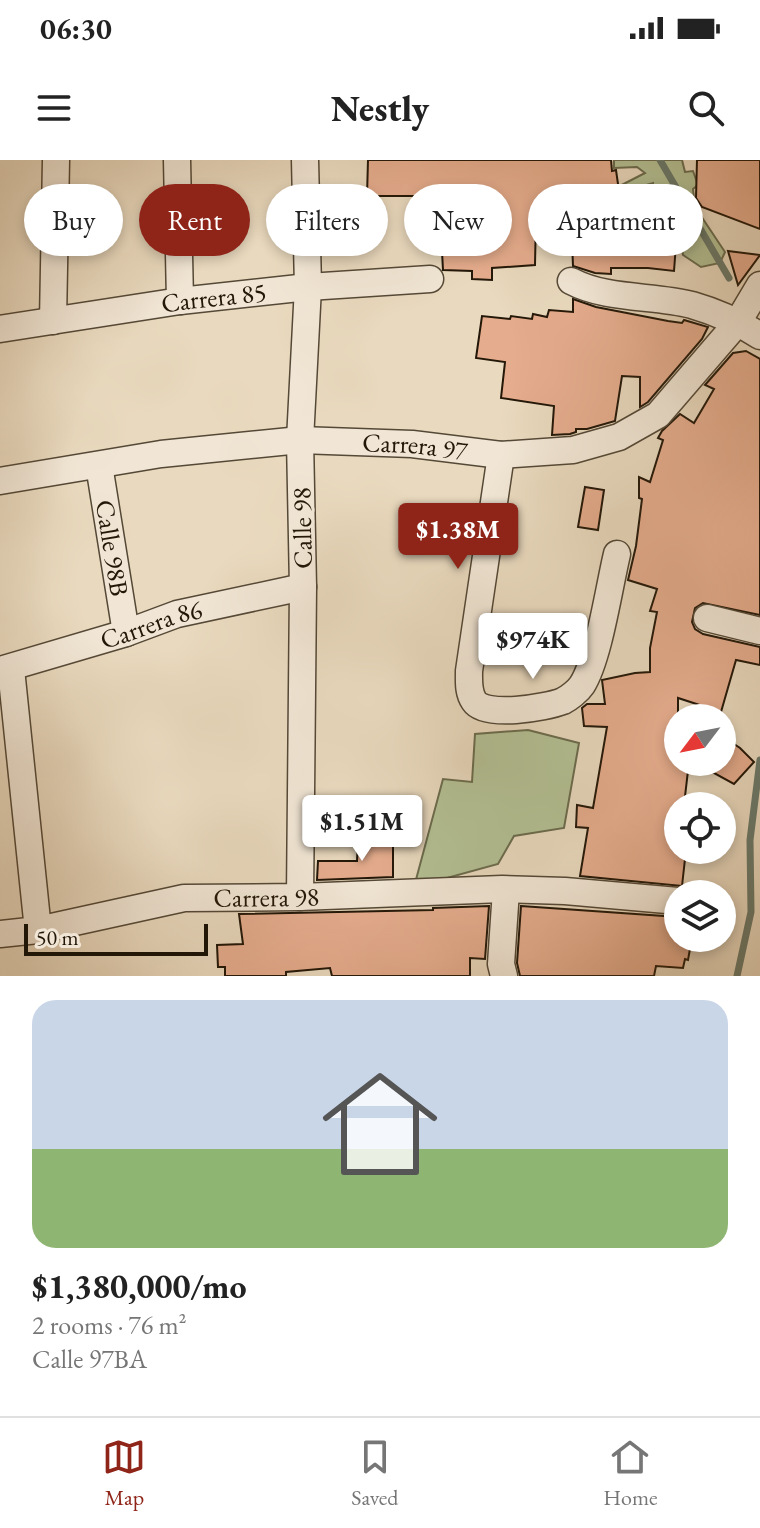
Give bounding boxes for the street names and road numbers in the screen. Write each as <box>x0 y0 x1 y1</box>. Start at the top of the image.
street label: Carrera 85 <box>159 275 268 321</box>
street label: Carrera 97 <box>362 425 470 468</box>
street label: Calle 98 <box>284 487 320 569</box>
street label: Calle 98B <box>88 497 137 598</box>
street label: Carrera 86 <box>96 592 205 657</box>
street label: Carrera 98 <box>213 879 320 915</box>

